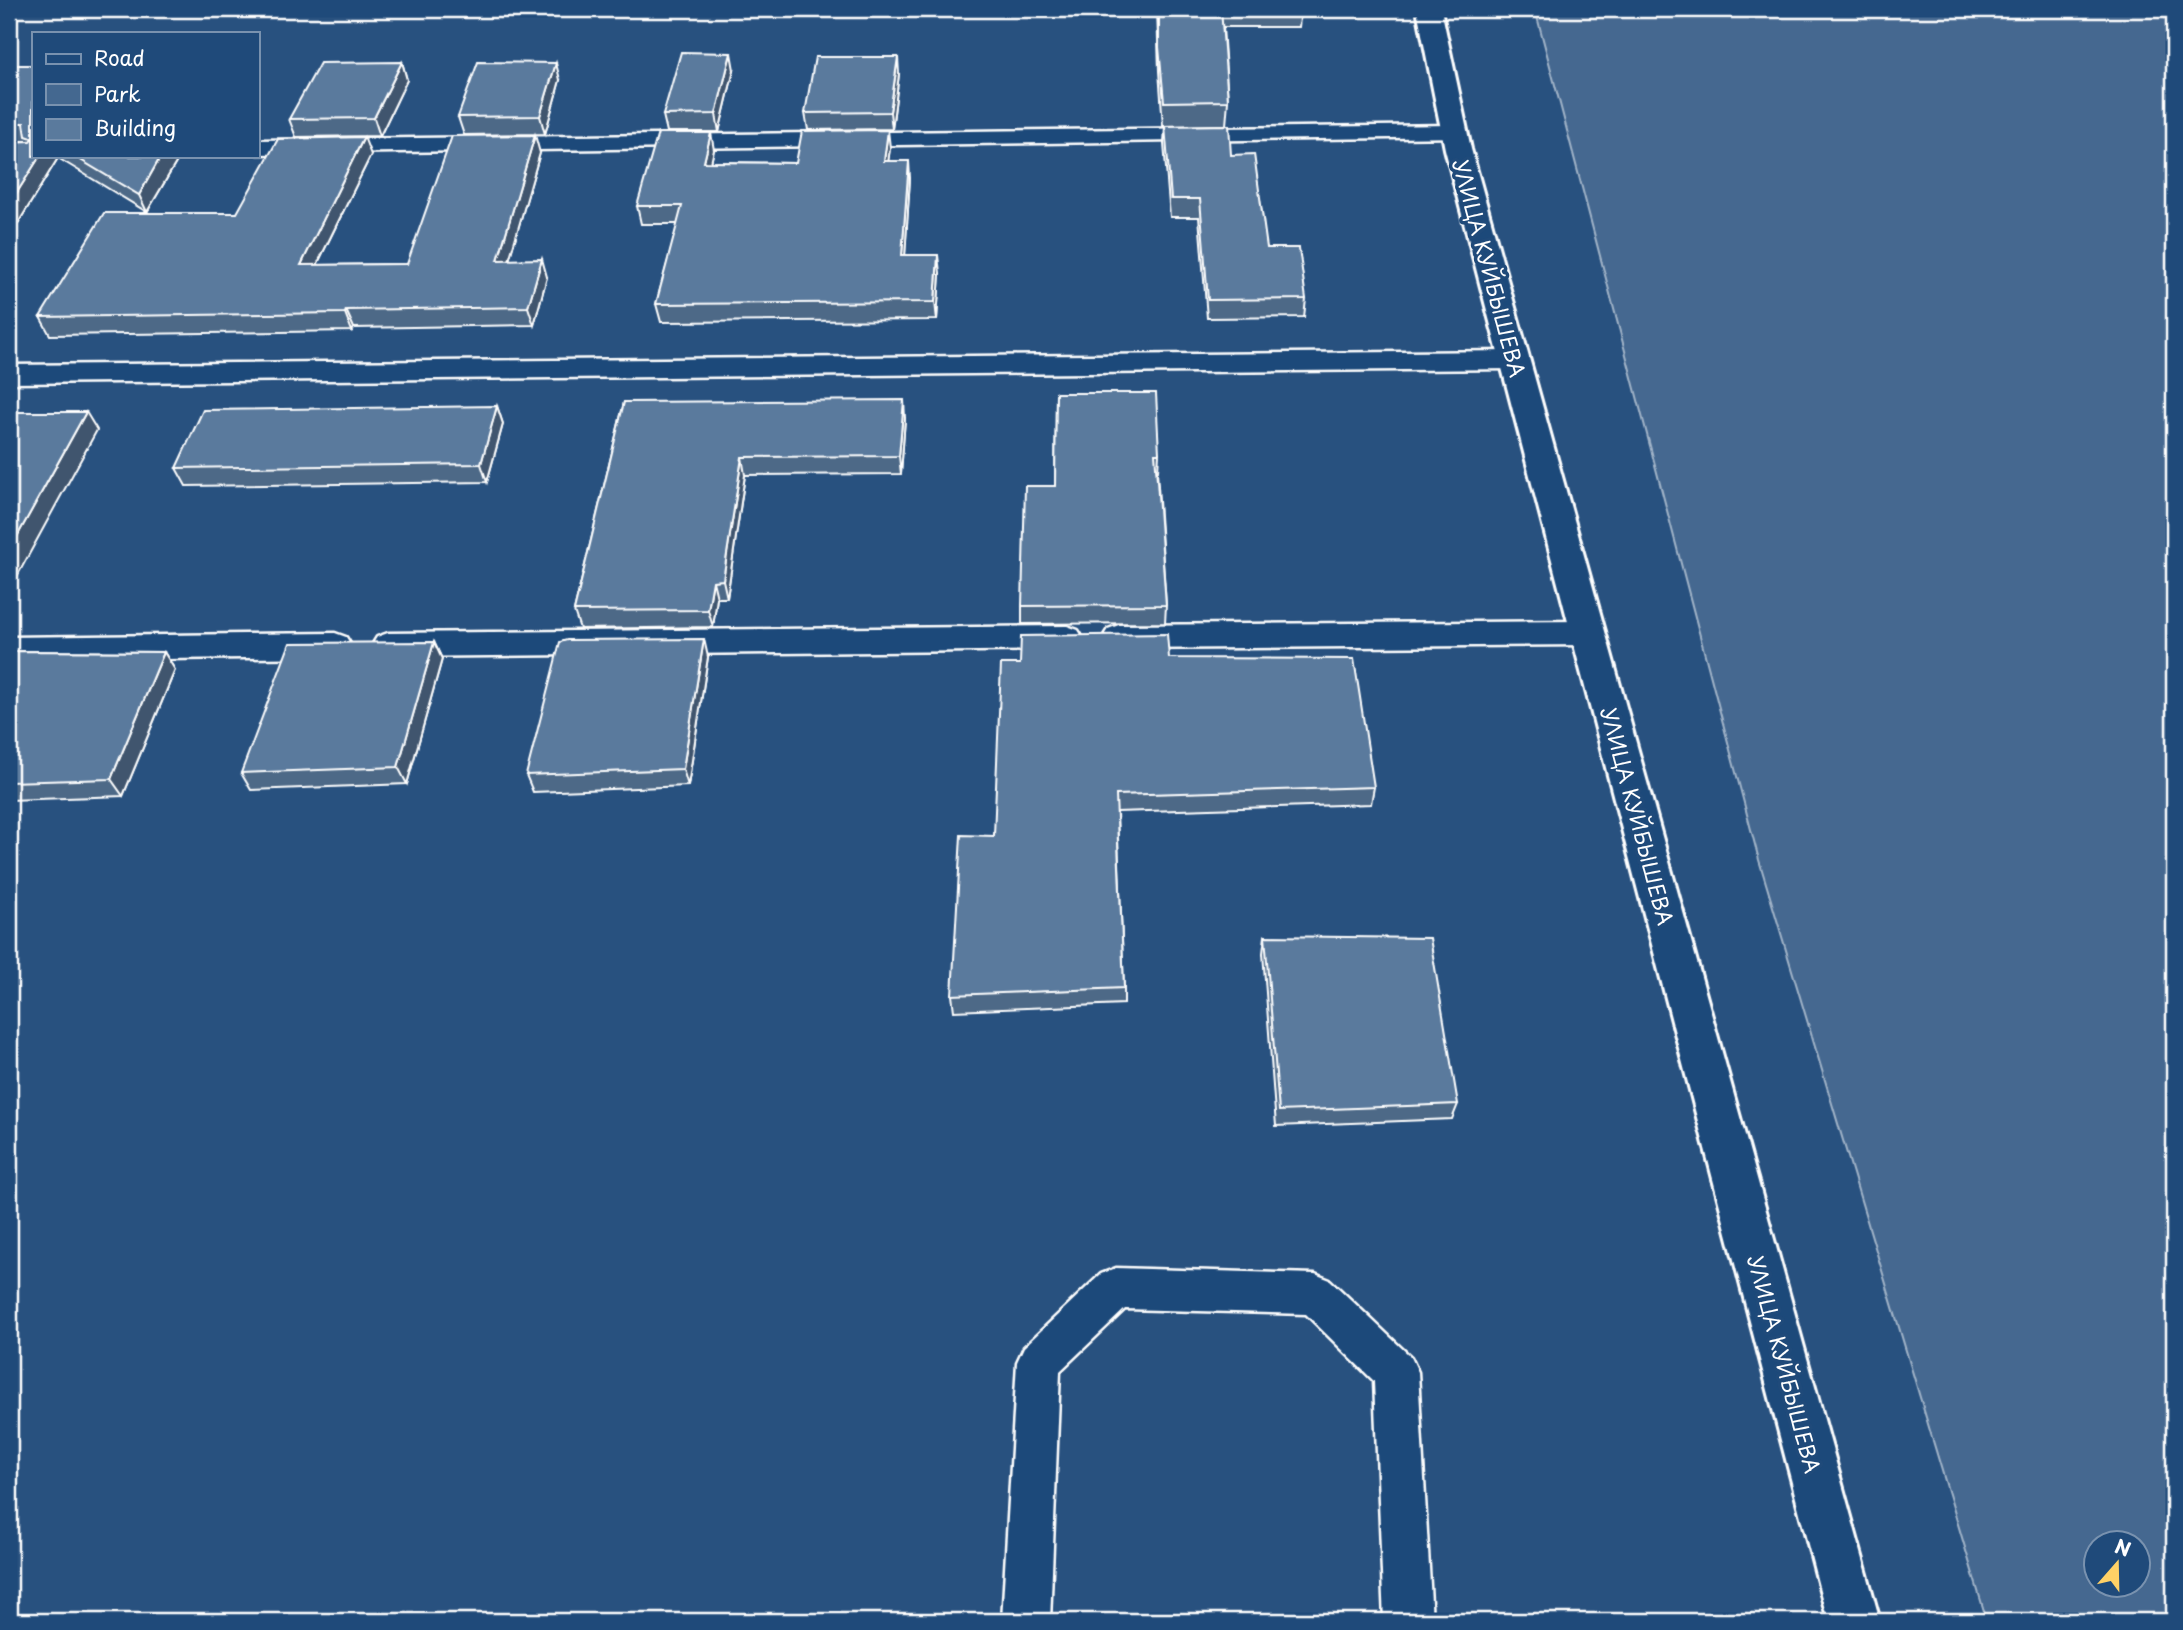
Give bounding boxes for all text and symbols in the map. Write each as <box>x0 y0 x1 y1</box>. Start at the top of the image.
legend <box>32 32 259 158</box>
text: Road <box>94 41 145 73</box>
text: Park <box>94 77 141 109</box>
text: Building <box>94 111 176 143</box>
street label: УЛИЦА КУЙБЫШЕВА <box>1446 156 1534 380</box>
street label: УЛИЦА КУЙБЫШЕВА <box>1594 704 1682 928</box>
street label: УЛИЦА КУЙБЫШЕВА <box>1741 1252 1829 1476</box>
north arrow <box>2082 1528 2152 1598</box>
text: N <box>2111 1531 2135 1563</box>

